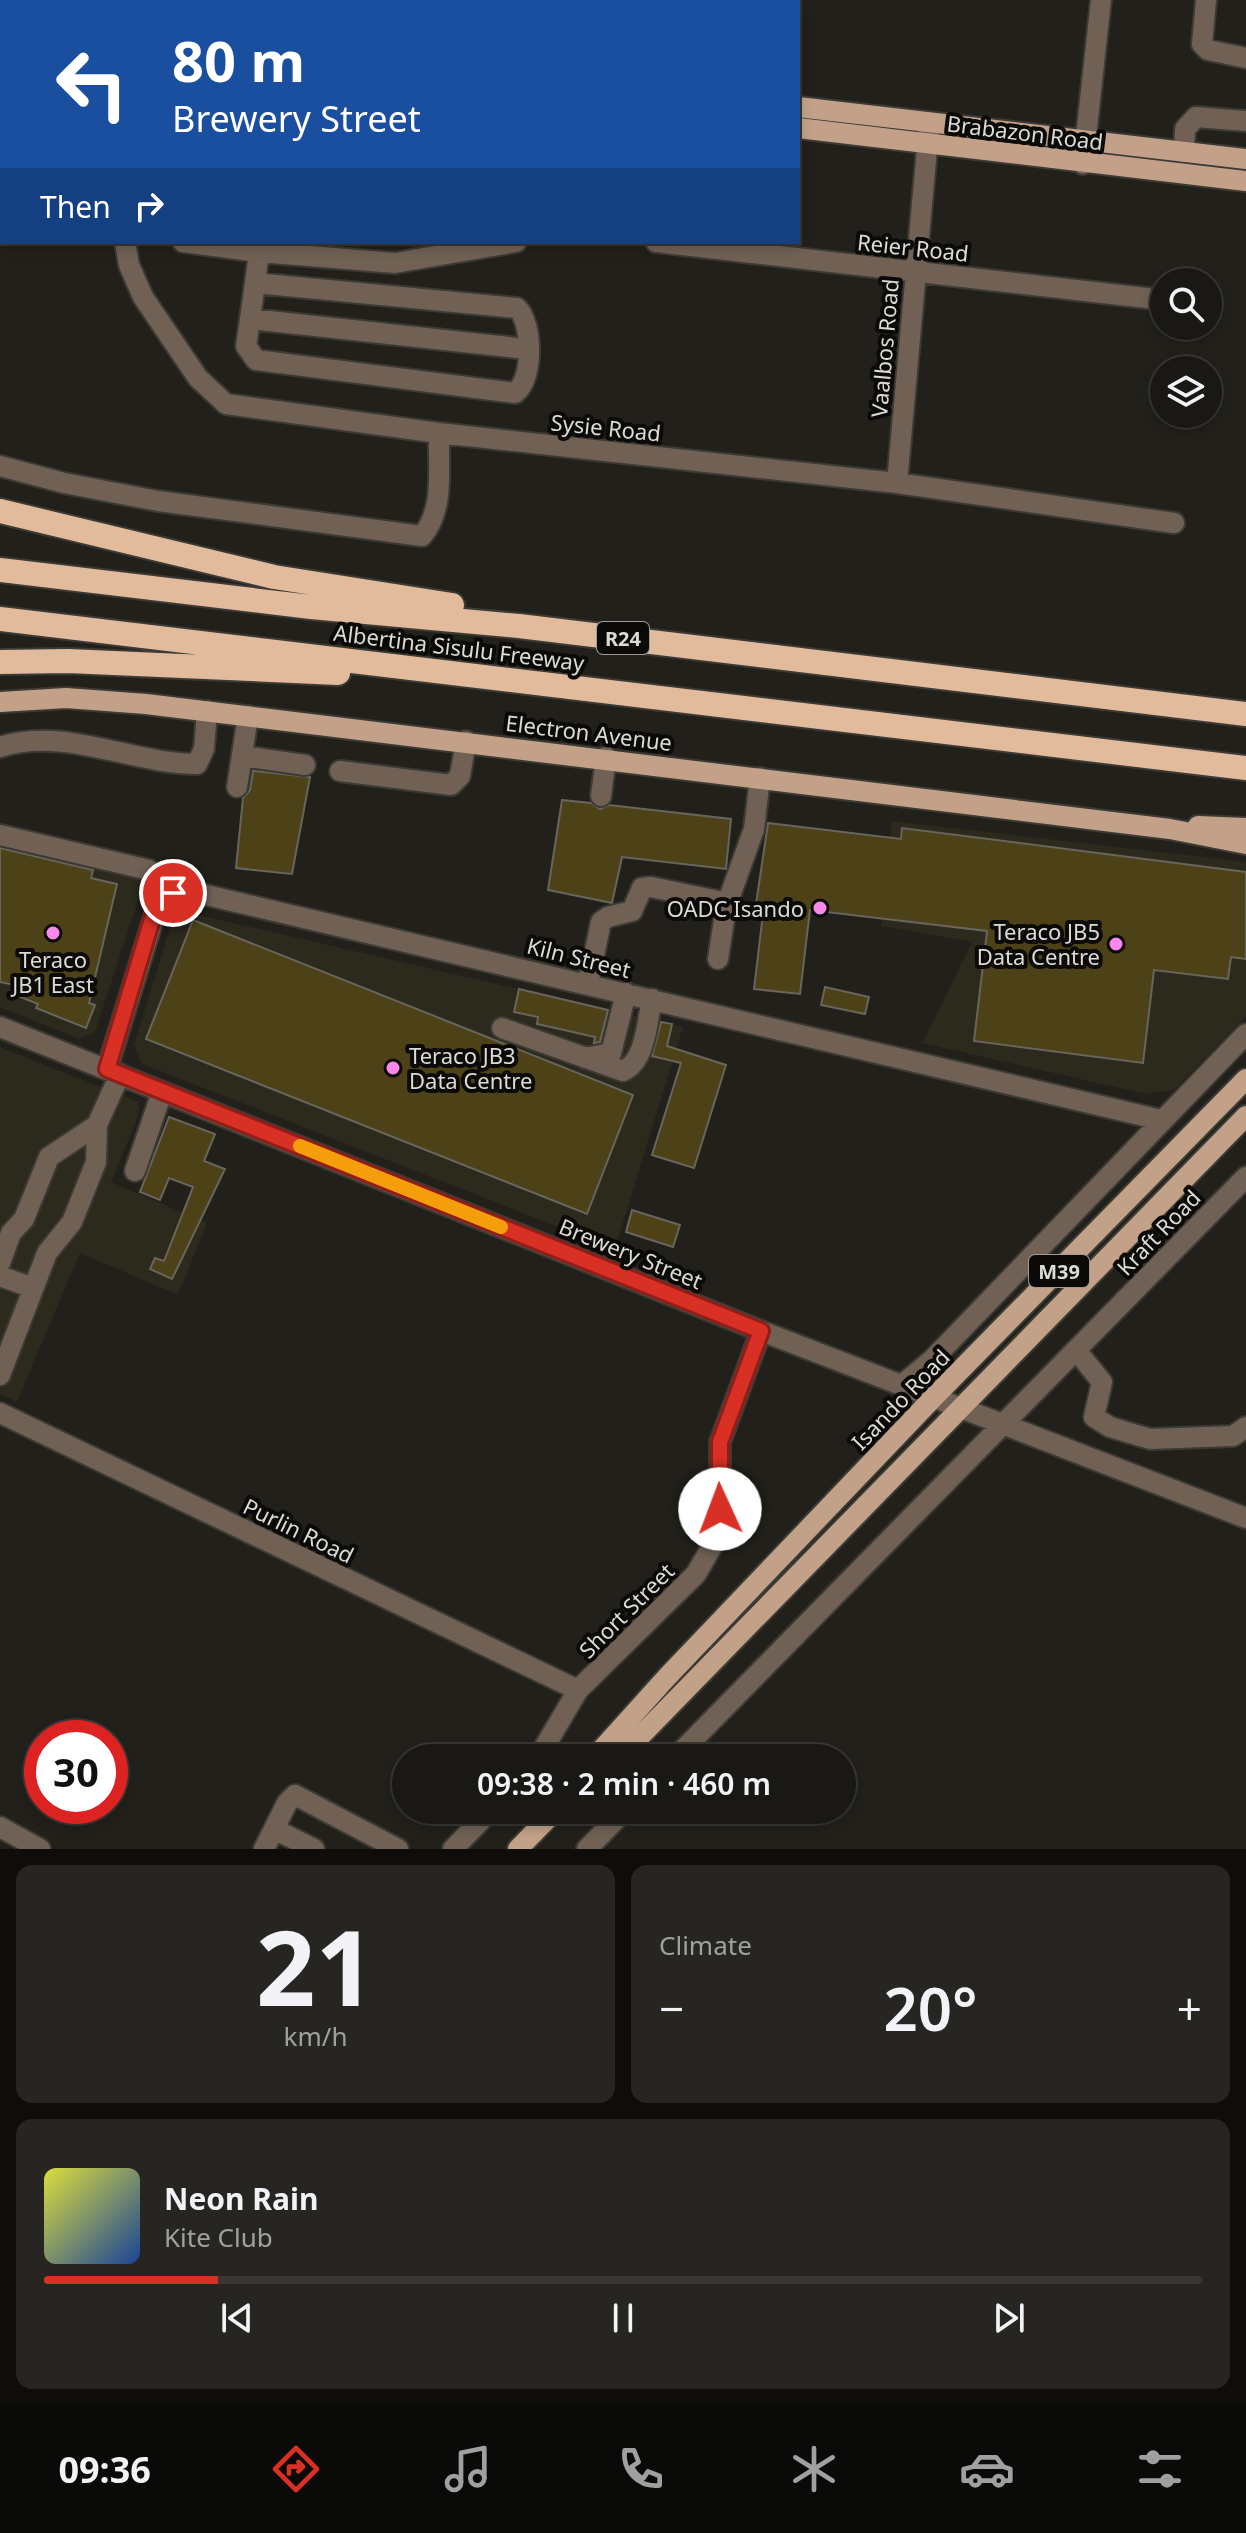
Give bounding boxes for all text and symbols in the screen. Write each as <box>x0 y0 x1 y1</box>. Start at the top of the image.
text: 80 m <box>172 22 305 98</box>
icon: left <box>40 32 144 136</box>
text: Brewery Street <box>172 94 421 143</box>
street label: Brabazon Road <box>945 108 1105 156</box>
icon: right <box>127 184 171 228</box>
text: Then <box>40 186 111 227</box>
street label: Reier Road <box>856 226 970 268</box>
map controls <box>1150 268 1222 428</box>
button: search <box>1150 268 1222 340</box>
street label: Vaalbos Road <box>863 277 905 419</box>
button: layers <box>1150 356 1222 428</box>
street label: Sysie Road <box>549 406 663 448</box>
street label: Albertina Sisulu Freeway <box>332 617 587 677</box>
road number: R24 <box>597 622 649 654</box>
street label: Electron Avenue <box>504 707 674 757</box>
pin <box>139 859 207 927</box>
icon: arrive <box>151 871 195 915</box>
place label: OADC Isando <box>667 893 804 923</box>
marker: OADC Isando <box>811 899 829 917</box>
place label: Teraco JB5 Data Centre <box>977 916 1100 971</box>
marker: Teraco JB1 East <box>44 924 62 942</box>
street label: Kiln Street <box>524 930 634 984</box>
marker: Teraco JB5 Data Centre <box>1107 935 1125 953</box>
place label: Teraco JB1 East <box>10 944 94 999</box>
place label: Teraco JB3 Data Centre <box>409 1040 532 1095</box>
marker: Teraco JB3 Data Centre <box>384 1059 402 1077</box>
street label: Kraft Road <box>1109 1182 1207 1282</box>
street label: Brewery Street <box>555 1211 707 1295</box>
road number: M39 <box>1029 1255 1089 1287</box>
street label: Isando Road <box>844 1342 956 1456</box>
position arrow <box>678 1467 762 1551</box>
street label: Purlin Road <box>239 1490 359 1570</box>
street label: Short Street <box>572 1556 680 1664</box>
speed limit sign: 30 <box>24 1720 128 1824</box>
text: 09:38 · 2 min · 460 m <box>477 1763 771 1804</box>
text: 21 <box>256 1895 375 2036</box>
text: Climate <box>659 1927 752 1963</box>
text: 20° <box>883 1967 978 2049</box>
text: − <box>659 1978 684 2038</box>
text: + <box>1177 1978 1202 2038</box>
text: km/h <box>284 2018 347 2054</box>
text: Neon Rain <box>164 2178 318 2219</box>
text: Kite Club <box>164 2219 273 2255</box>
icon: previous <box>215 2296 259 2340</box>
icon: pause <box>601 2296 645 2340</box>
icon: next <box>987 2296 1031 2340</box>
icon: directions <box>268 2441 324 2497</box>
icon: music <box>440 2441 496 2497</box>
icon: phone <box>613 2441 669 2497</box>
icon: climate <box>786 2441 842 2497</box>
icon: car <box>959 2441 1015 2497</box>
icon: filters <box>1132 2441 1188 2497</box>
text: 09:36 <box>58 2445 151 2494</box>

